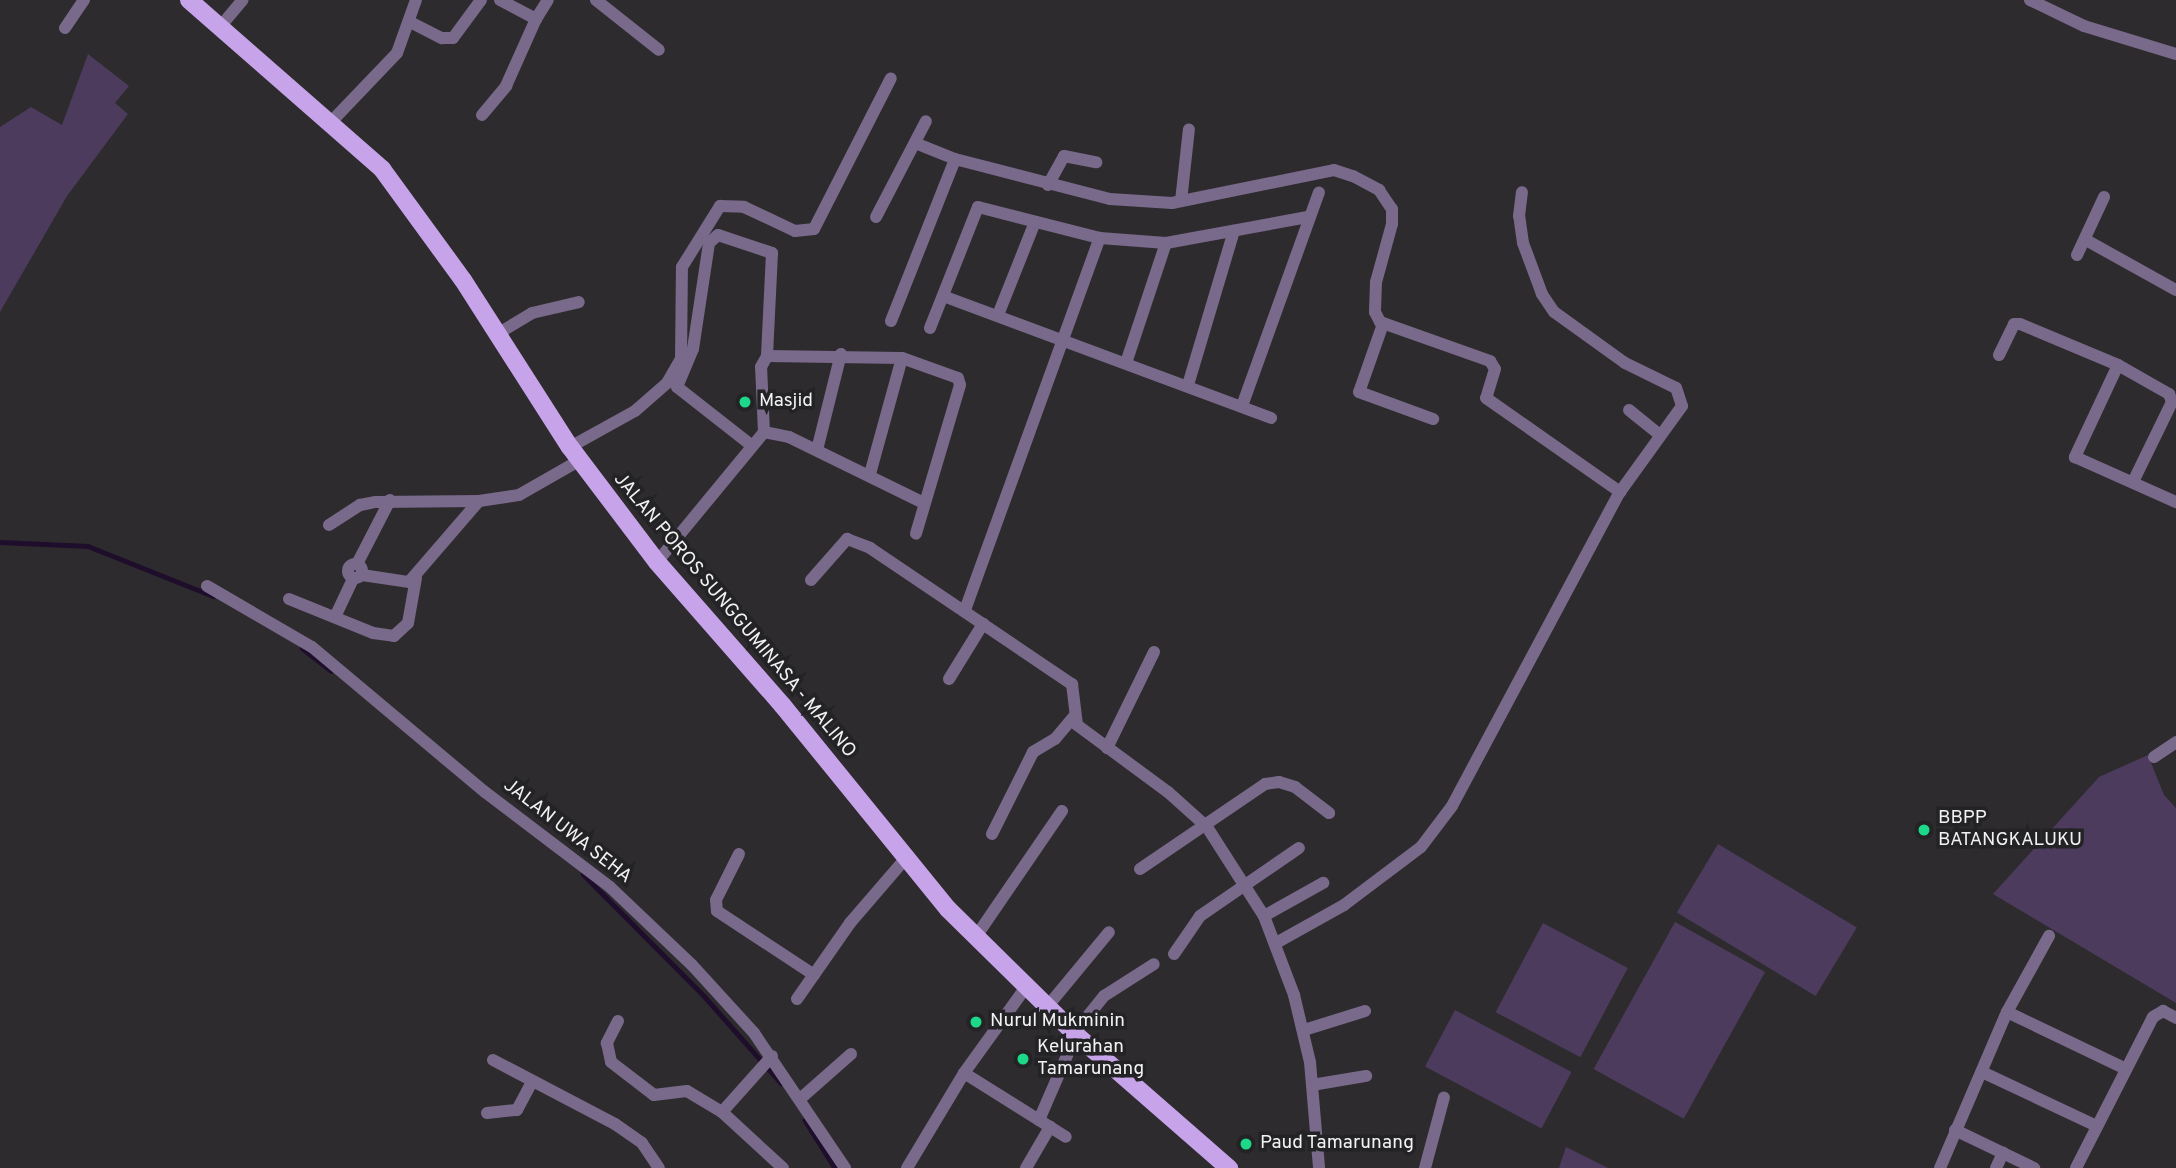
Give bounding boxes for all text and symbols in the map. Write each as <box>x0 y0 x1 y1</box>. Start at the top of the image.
place label: Masjid <box>759 391 813 413</box>
marker: Masjid <box>737 394 753 410</box>
street label: JALAN POROS SUNGGUMINASA - MALINO <box>608 469 860 763</box>
street label: JALAN UWA SEHA <box>498 775 636 889</box>
place label: BBPP BATANGKALUKU <box>1938 808 2082 852</box>
marker: BBPP BATANGKALUKU <box>1916 822 1932 838</box>
place label: Nurul Mukminin <box>990 1011 1125 1033</box>
marker: Nurul Mukminin <box>968 1014 984 1030</box>
place label: Kelurahan Tamarunang <box>1037 1037 1144 1081</box>
marker: Kelurahan Tamarunang <box>1015 1051 1031 1067</box>
place label: Paud Tamarunang <box>1260 1133 1415 1155</box>
marker: Paud Tamarunang <box>1238 1136 1254 1152</box>

